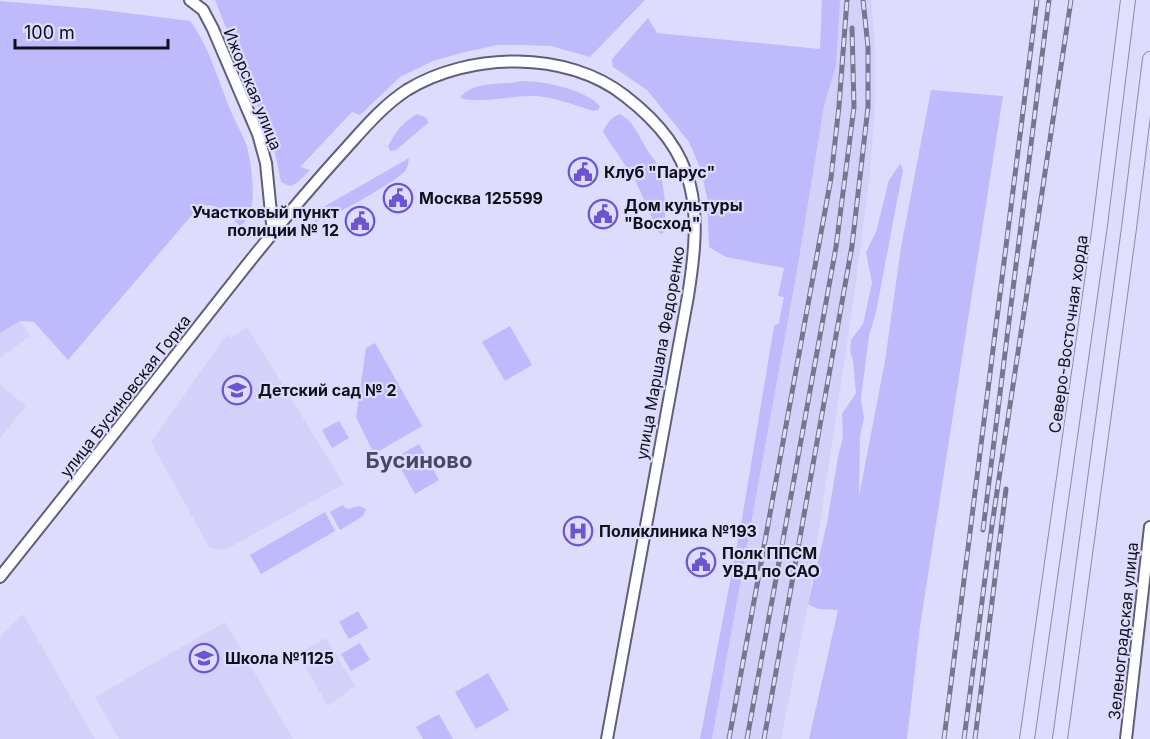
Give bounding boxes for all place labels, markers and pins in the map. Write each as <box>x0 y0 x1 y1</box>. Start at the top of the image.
public building icon: Клуб "Парус" <box>567 156 599 188</box>
place label: Клуб "Парус" <box>604 162 715 182</box>
public building icon: Москва 125599 <box>382 182 414 214</box>
place label: Москва 125599 <box>419 188 543 208</box>
place label: Дом культуры "Восход" <box>624 195 743 233</box>
public building icon: Дом культуры "Восход" <box>587 198 619 230</box>
place label: Участковый пункт полиции № 12 <box>192 202 339 240</box>
public building icon: Участковый пункт полиции № 12 <box>344 205 376 237</box>
school or university icon: Детский сад № 2 <box>221 374 253 406</box>
place label: Детский сад № 2 <box>258 380 396 400</box>
hospital icon: Поликлиника №193 <box>562 515 594 547</box>
place label: Поликлиника №193 <box>599 521 757 541</box>
place label: Полк ППСМ УВД по САО <box>722 543 820 581</box>
public building icon: Полк ППСМ УВД по САО <box>685 546 717 578</box>
school or university icon: Школа №1125 <box>188 642 220 674</box>
place label: Школа №1125 <box>225 648 334 668</box>

